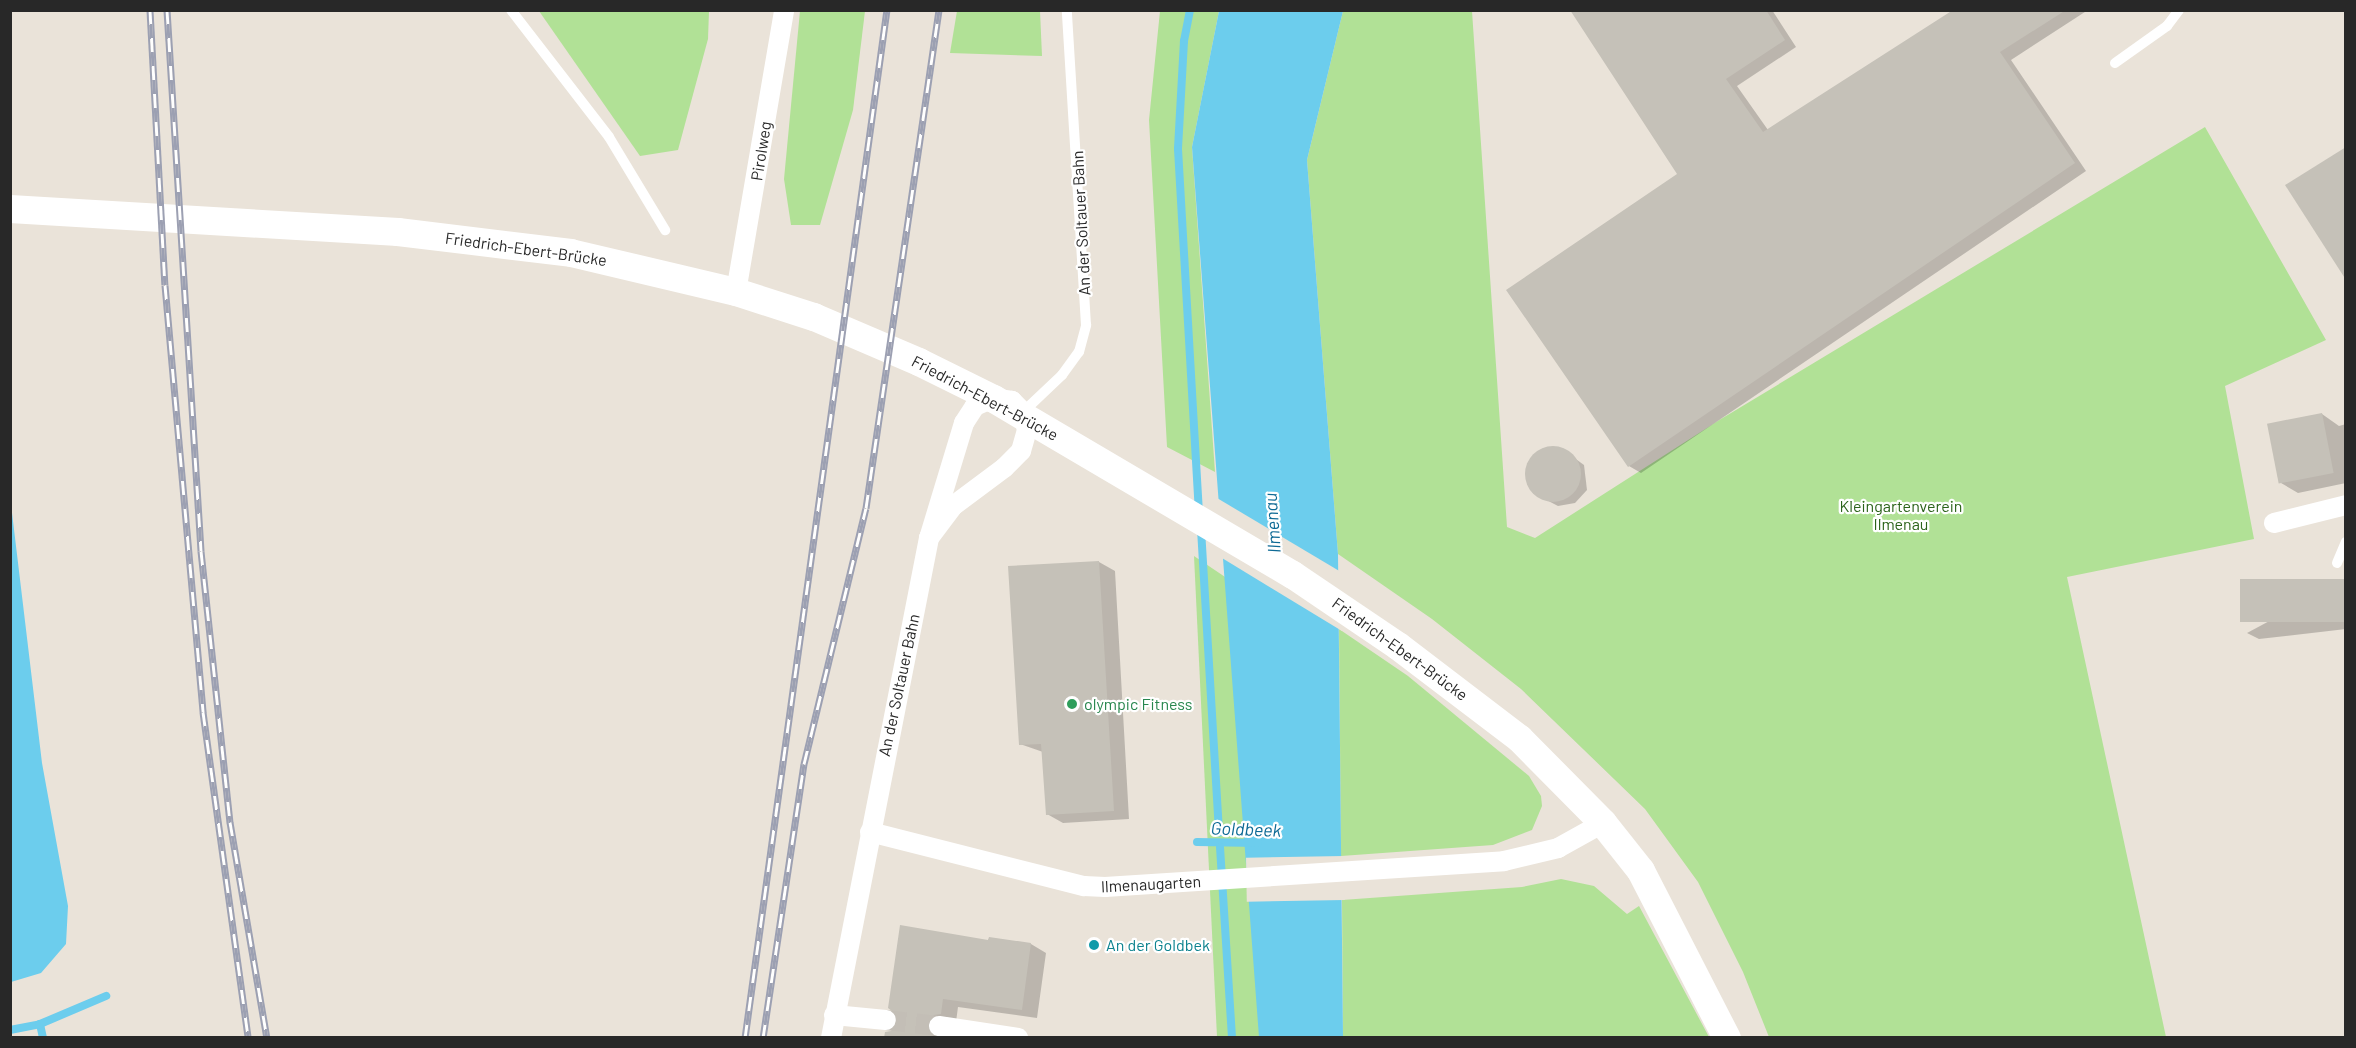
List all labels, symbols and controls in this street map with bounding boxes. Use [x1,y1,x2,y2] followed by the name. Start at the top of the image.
[747,120,775,182] street label: Pirolweg
[1068,150,1094,296] street label: An der Soltauer Bahn
[444,228,608,270] street label: Friedrich-Ebert-Brücke
[909,351,1061,445] street label: Friedrich-Ebert-Brücke
[1259,492,1285,554] water label: Ilmenau
[1840,496,1962,534] park label: Kleingartenverein Ilmenau
[1328,593,1472,705] street label: Friedrich-Ebert-Brücke
[875,612,923,758] street label: An der Soltauer Bahn
[1084,694,1192,714] place label: olympic Fitness
[1065,697,1079,711] marker: olympic Fitness
[1210,817,1282,841] water label: Goldbeek
[1100,872,1202,896] street label: Ilmenaugarten
[1106,935,1210,955] place label: An der Goldbek
[1087,938,1101,952] marker: An der Goldbek

